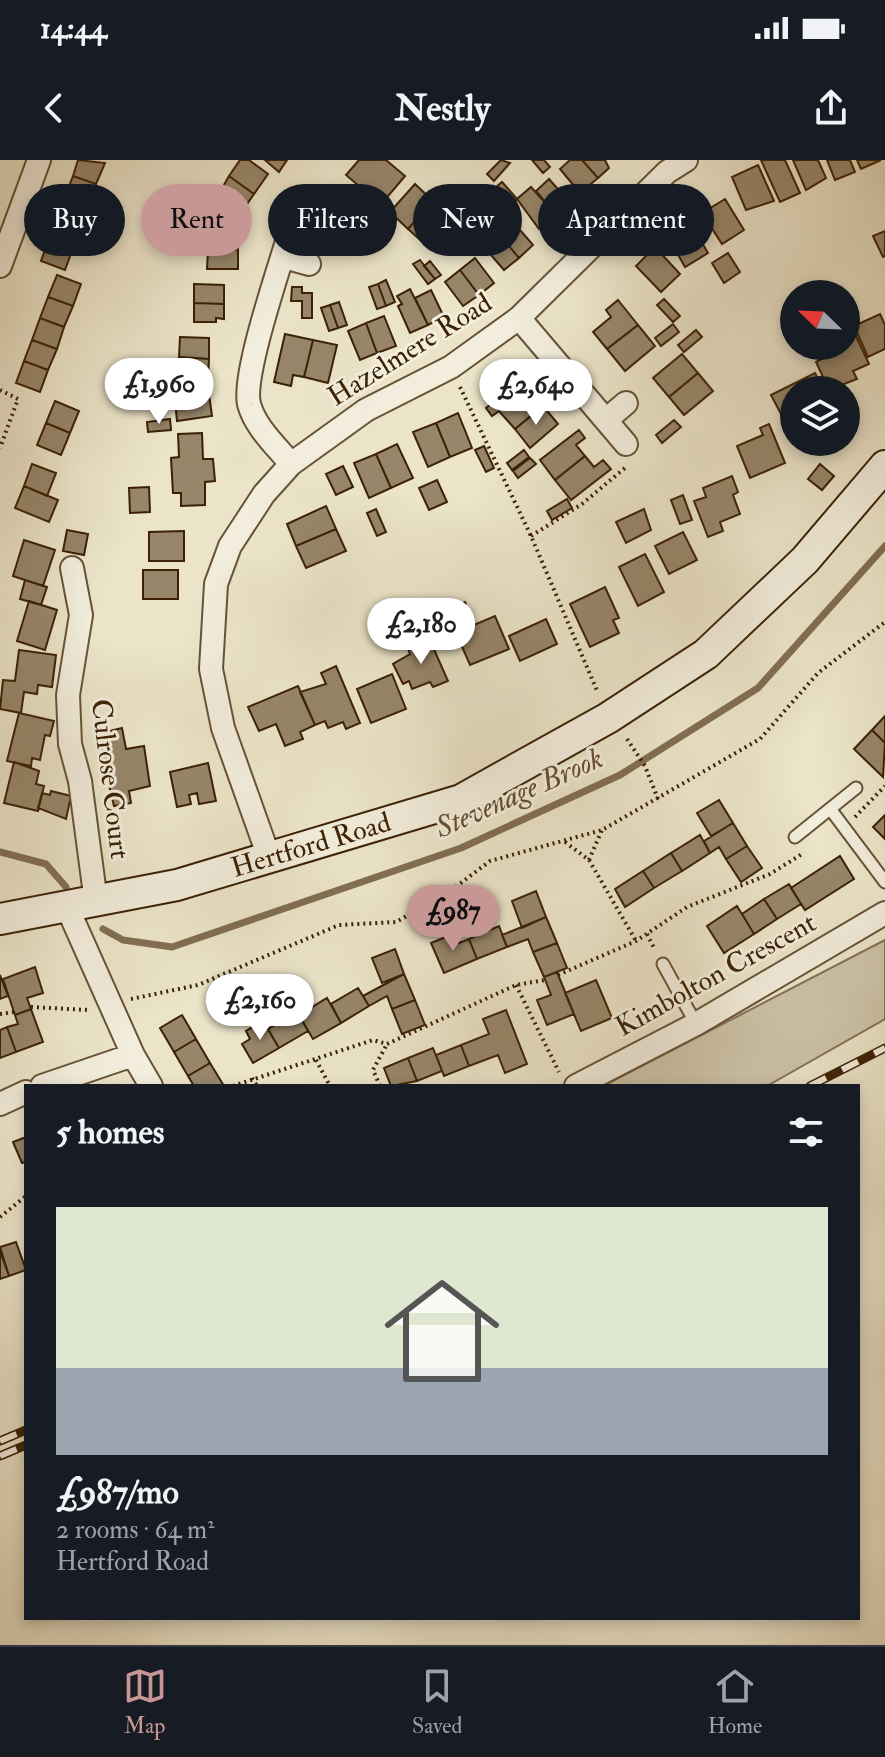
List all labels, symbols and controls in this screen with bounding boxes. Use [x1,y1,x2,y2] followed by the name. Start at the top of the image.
[40,10,107,47] text: 14:44
[32,86,76,130] icon: back
[395,86,490,131] text: Nestly
[809,86,853,130] icon: share
[24,184,125,256] chip: Buy
[141,184,252,256] chip: Rent
[268,184,397,256] chip: Filters
[413,184,522,256] chip: New
[538,184,714,256] chip: Apartment
[780,280,860,360] north arrow
[780,280,860,456] map controls
[322,286,499,414] street label: Hazelmere Road
[94,358,224,426] pin: £1,960
[471,359,601,427] pin: £2,640
[123,368,195,400] text: £1,960
[497,369,575,401] text: £2,640
[780,376,860,456] button: layers
[356,598,486,666] pin: £2,180
[385,608,457,640] text: £2,180
[83,697,137,861] street label: Culrose Court
[428,740,609,847] water label: Stevenage Brook
[227,804,395,885] street label: Hertford Road
[406,885,500,953] pin: £987
[426,895,480,927] text: £987
[610,905,822,1045] street label: Kimbolton Crescent
[195,974,325,1042] pin: £2,160
[224,984,296,1016] text: £2,160
[784,1110,828,1154] icon: filters
[56,1111,164,1154] text: 5 homes
[370,1259,514,1403] icon: home
[56,1471,179,1514] text: £987/mo
[56,1514,215,1546] text: 2 rooms · 64 m²
[56,1546,209,1578] text: Hertford Road
[123,1664,167,1740] tab: Map
[412,1664,462,1740] tab: Saved
[708,1664,762,1740] tab: Home

